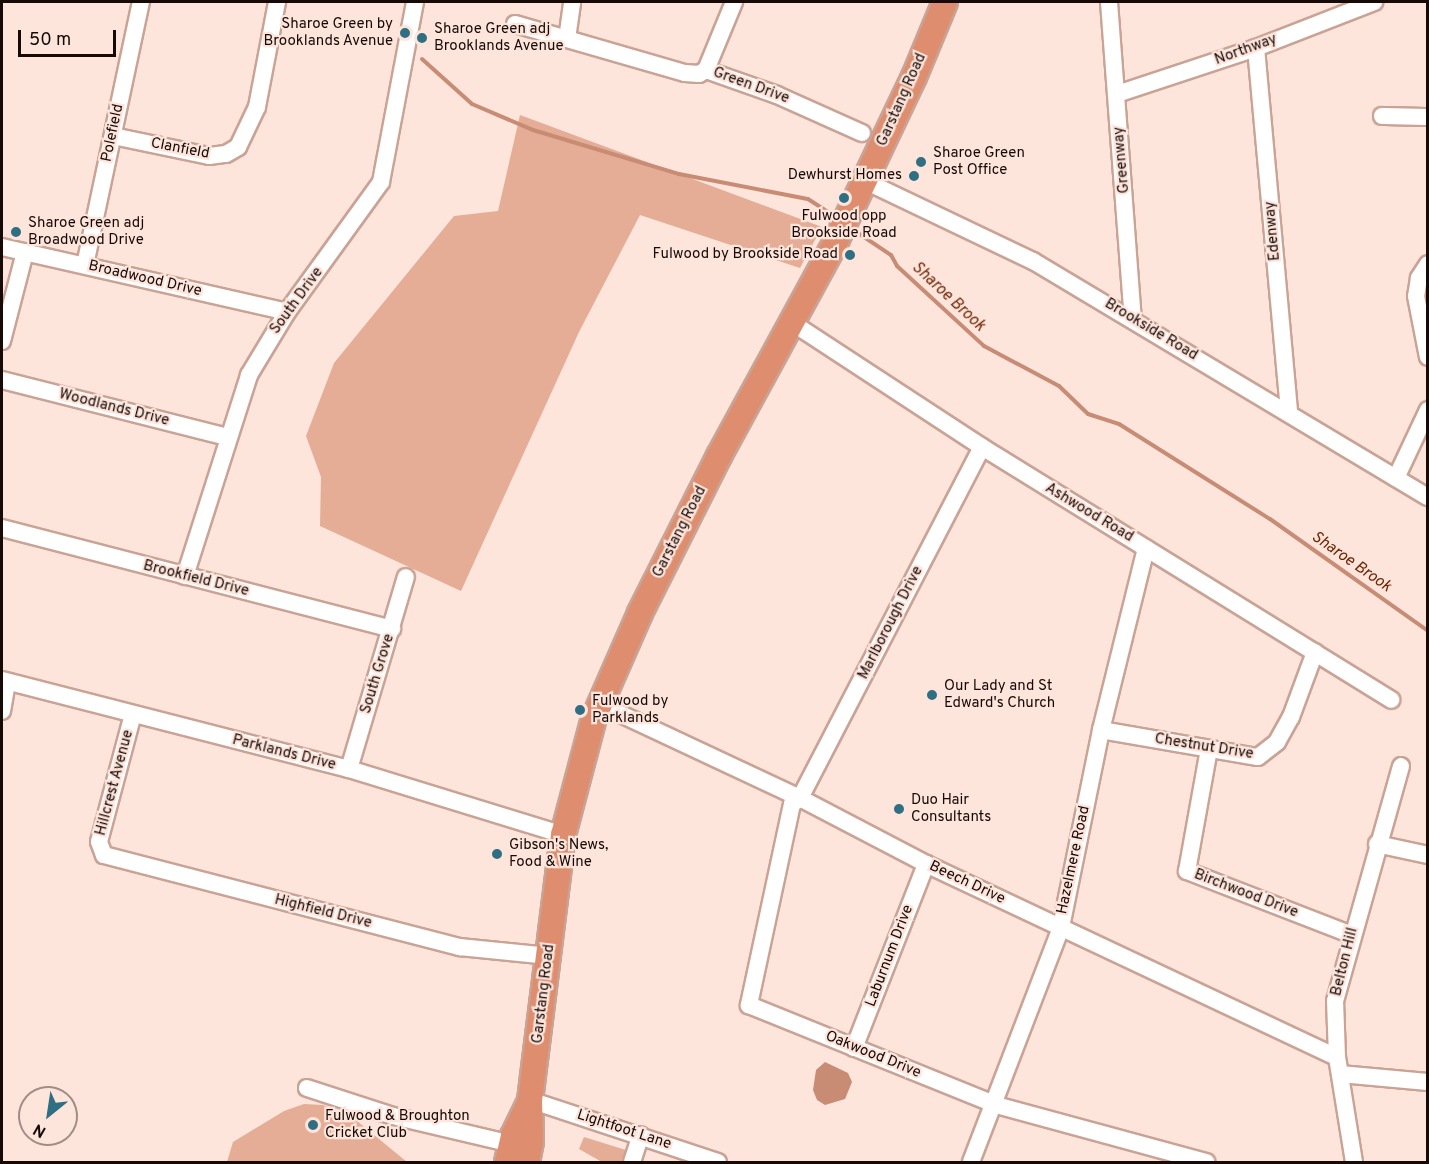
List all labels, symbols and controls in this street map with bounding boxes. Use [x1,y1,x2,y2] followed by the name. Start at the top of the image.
[263,15,393,50] place label: Sharoe Green by Brooklands Avenue
[21,18,118,56] scale bar
[434,20,564,55] place label: Sharoe Green adj Brooklands Avenue
[398,26,412,40] marker: Sharoe Green by Brooklands Avenue
[29,29,71,52] text: 50 m
[1212,30,1280,70] street label: Northway
[415,31,429,45] marker: Sharoe Green adj Brooklands Avenue
[873,51,931,149] street label: Garstang Road
[710,64,792,108] street label: Green Drive
[98,102,128,164] street label: Polefield
[1110,126,1134,194] street label: Greenway
[149,134,211,164] street label: Clanfield
[933,144,1025,179] place label: Sharoe Green Post Office
[914,155,928,169] marker: Sharoe Green Post Office
[788,167,902,185] place label: Dewhurst Homes
[907,169,921,183] marker: Dewhurst Homes
[837,191,851,205] marker: Fulwood opp Brookside Road
[1261,200,1285,262] street label: Edenway
[791,207,897,242] place label: Fulwood opp Brookside Road
[28,214,144,249] place label: Sharoe Green adj Broadwood Drive
[9,225,23,239] marker: Sharoe Green adj Broadwood Drive
[653,246,838,264] place label: Fulwood by Brookside Road
[843,248,857,262] marker: Fulwood by Brookside Road
[87,257,203,301] street label: Broadwood Drive
[907,258,989,336] water label: Sharoe Brook
[267,264,327,338] street label: South Drive
[1101,295,1201,365] street label: Brookside Road
[57,386,171,430] street label: Woodlands Drive
[1042,480,1136,546] street label: Ashwood Road
[649,483,711,581] street label: Garstang Road
[1307,527,1395,597] water label: Sharoe Brook
[141,557,251,601] street label: Brookfield Drive
[855,563,927,683] street label: Marlborough Drive
[357,632,399,716] street label: South Grove
[944,677,1055,712] place label: Our Lady and St Edward's Church
[925,688,939,702] marker: Our Lady and St Edward's Church
[592,692,668,727] place label: Fulwood by Parklands
[573,703,587,717] marker: Fulwood by Parklands
[92,728,138,838] street label: Hillcrest Avenue
[1153,730,1255,764] street label: Chestnut Drive
[230,731,338,775] street label: Parklands Drive
[911,791,991,826] place label: Duo Hair Consultants
[892,802,906,816] marker: Duo Hair Consultants
[1054,804,1094,916] street label: Hazelmere Road
[509,836,608,871] place label: Gibson's News, Food & Wine
[490,847,504,861] marker: Gibson's News, Food & Wine
[926,858,1008,908] street label: Beech Drive
[1191,866,1301,922] street label: Birchwood Drive
[273,891,373,933] street label: Highfield Drive
[862,902,918,1010] street label: Laburnum Drive
[1328,926,1362,998] street label: Belton Hill
[529,943,559,1045] street label: Garstang Road
[823,1028,923,1082] street label: Oakwood Drive
[18,1086,78,1146] north arrow
[574,1106,674,1154] street label: Lightfoot Lane
[325,1107,470,1142] place label: Fulwood & Broughton Cricket Club
[30,1118,50,1141] text: N
[306,1118,320,1132] marker: Fulwood & Broughton Cricket Club

